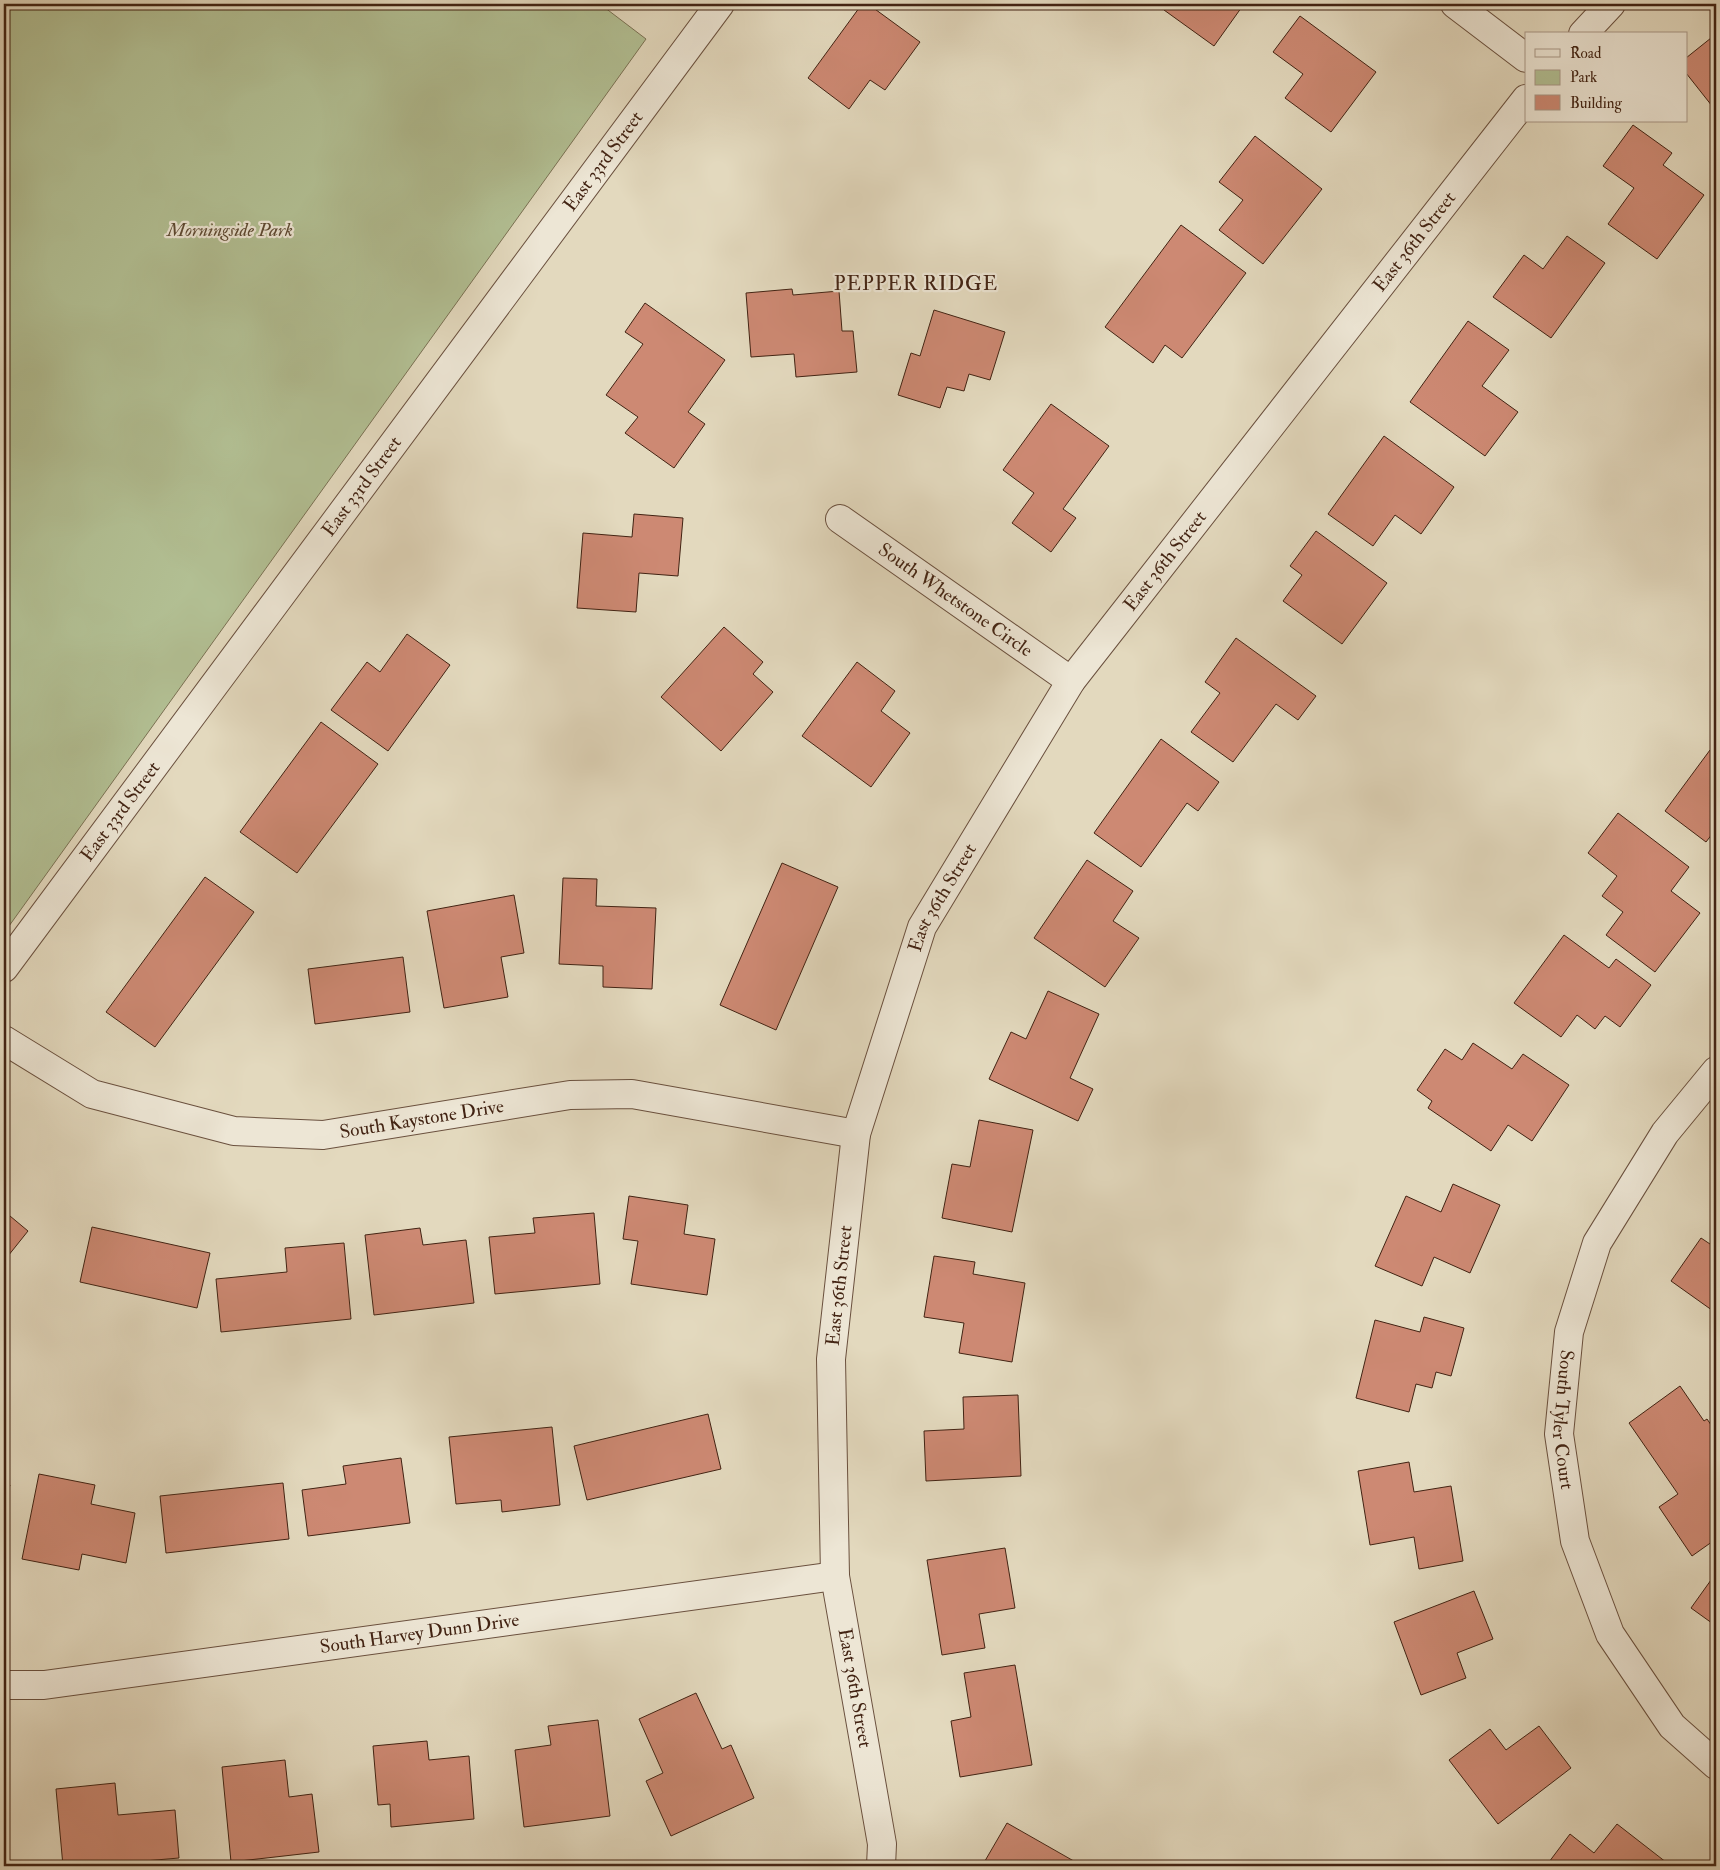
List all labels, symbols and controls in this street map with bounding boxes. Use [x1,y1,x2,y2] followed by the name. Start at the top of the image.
[1525,32,1688,122] legend
[1570,44,1602,63] text: Road
[1570,68,1597,87] text: Park
[1570,94,1622,113] text: Building
[558,106,648,216] street label: East 33rd Street
[1368,187,1461,297] street label: East 36th Street
[166,218,293,242] park label: Morningside Park
[834,271,998,296] district label: PEPPER RIDGE
[317,431,407,541] street label: East 33rd Street
[1118,506,1212,616] street label: East 36th Street
[874,538,1037,662] street label: South Whetstone Circle
[75,757,165,866] street label: East 33rd Street
[903,839,982,955] street label: East 36th Street
[338,1094,506,1144] street label: South Kaystone Drive
[821,1224,858,1347] street label: East 36th Street
[1547,1349,1579,1491] street label: South Tyler Court
[318,1608,521,1659] street label: South Harvey Dunn Drive
[833,1626,877,1750] street label: East 36th Street

